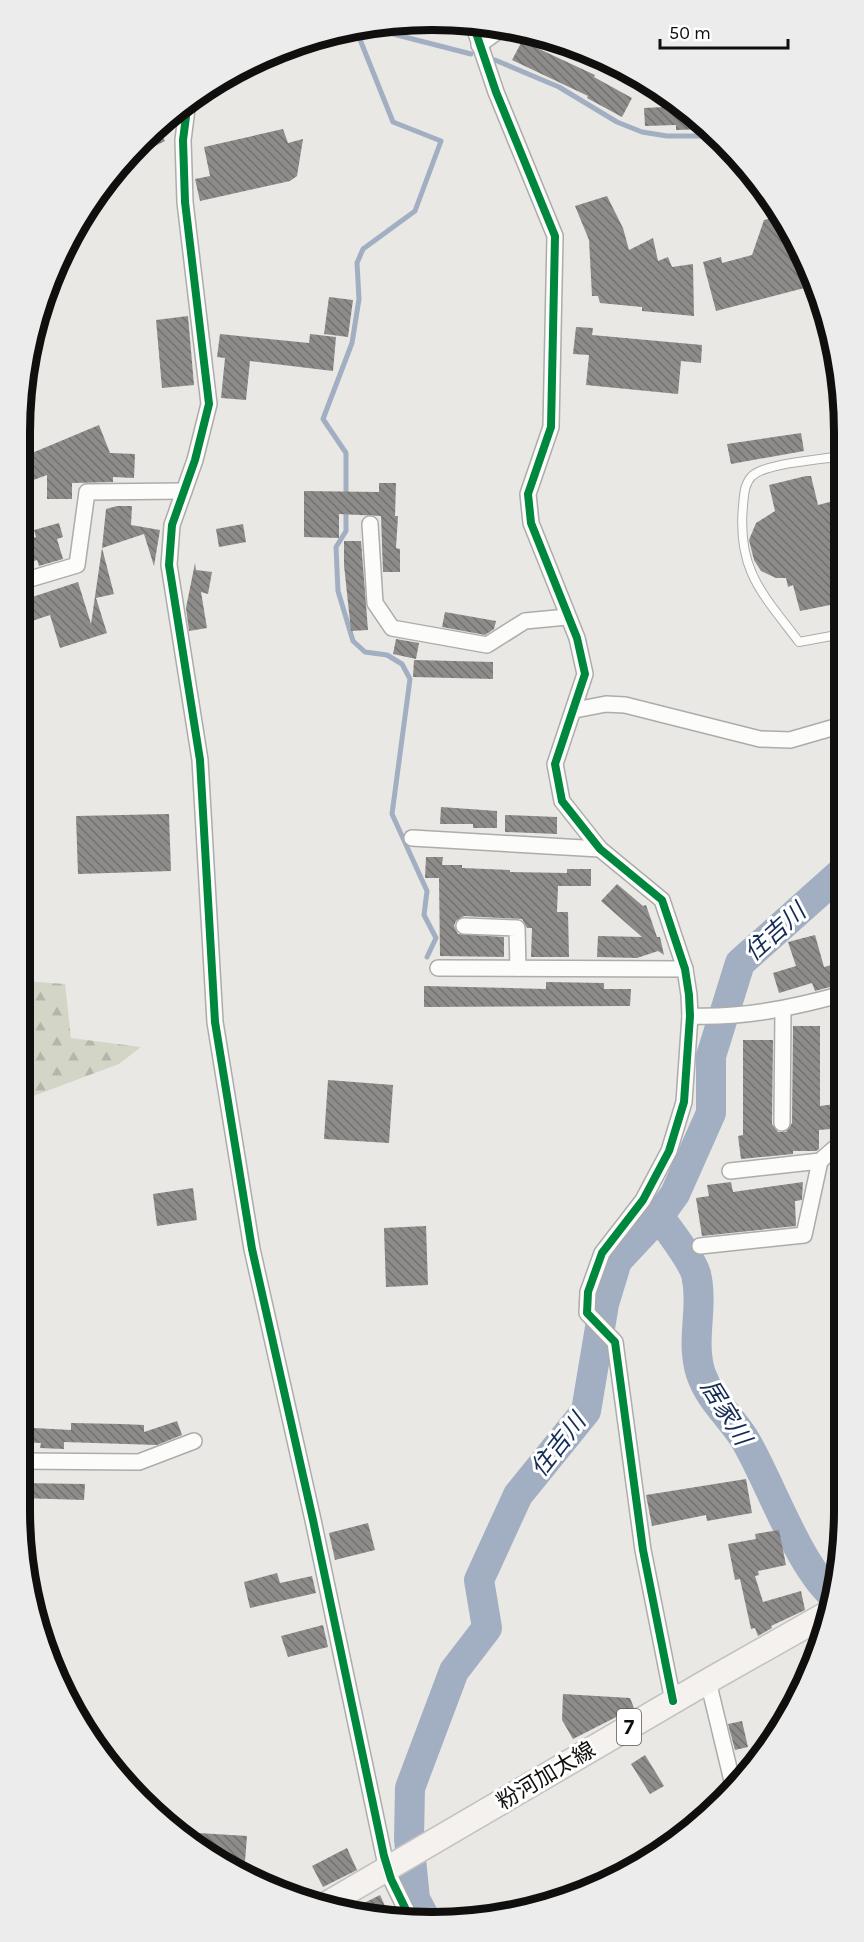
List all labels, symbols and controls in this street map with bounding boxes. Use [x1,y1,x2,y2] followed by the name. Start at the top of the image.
[660,12,788,50] scale bar
[669,22,711,44] text: 50 m
[739,895,813,966] water label: 住吉川
[695,1374,759,1452] water label: 居家川
[525,1406,593,1482] water label: 住吉川
[617,1709,641,1745] road number: 7
[492,1737,600,1815] street label: 粉河加太線

